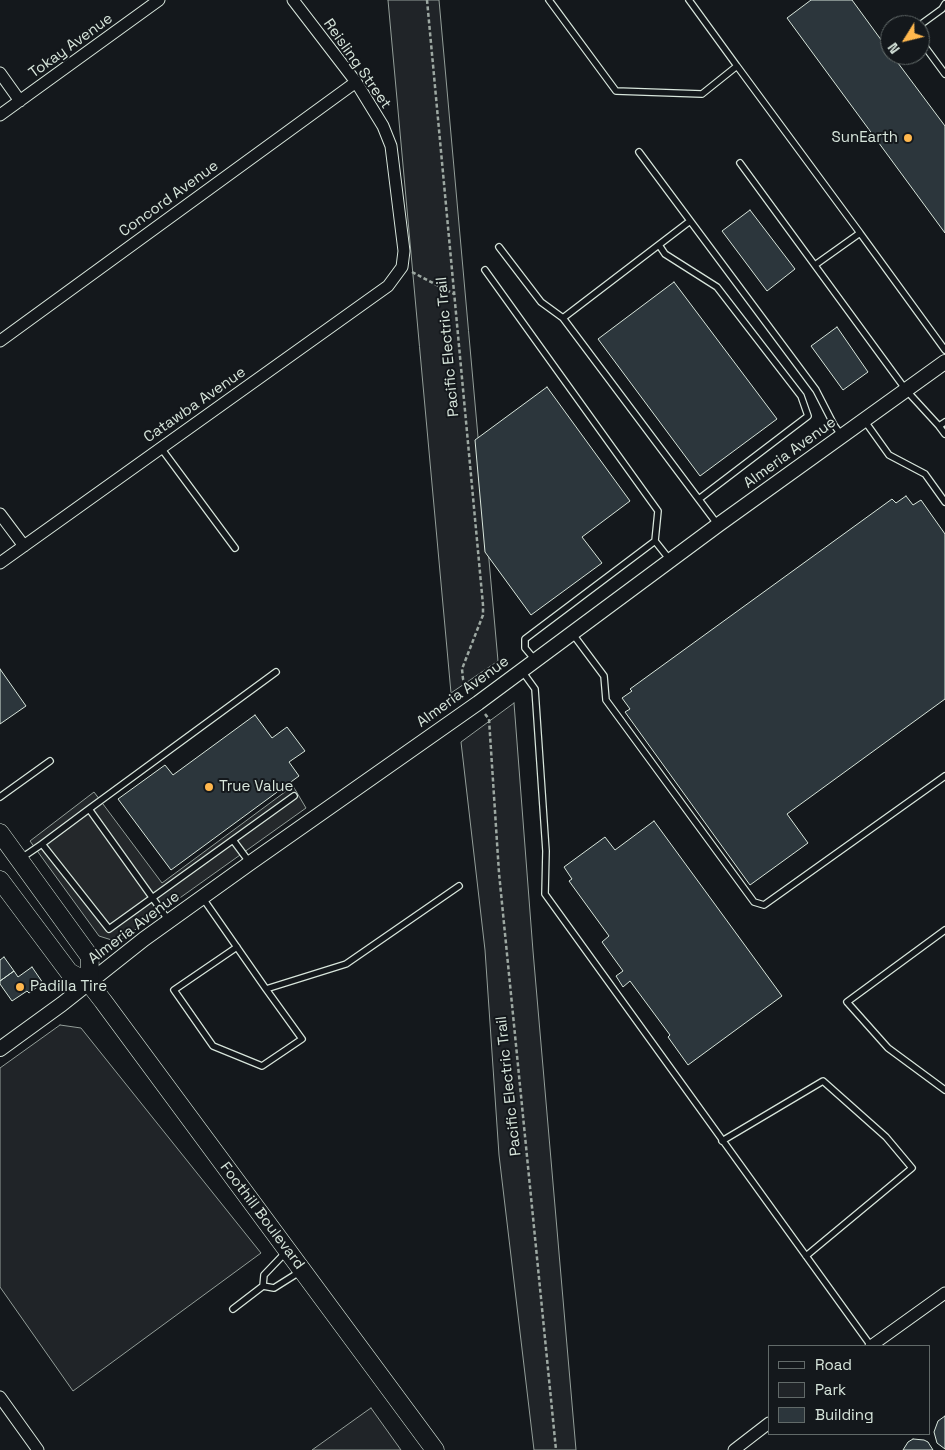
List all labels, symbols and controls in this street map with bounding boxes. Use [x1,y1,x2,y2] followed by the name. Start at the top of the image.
[26,10,116,82] street label: Tokay Avenue
[880,15,930,65] north arrow
[319,16,395,112] street label: Reisling Street
[884,39,904,57] text: N
[832,129,898,147] place label: SunEarth
[902,132,914,144] marker: SunEarth
[116,157,222,241] street label: Concord Avenue
[433,276,463,418] street label: Pacific Electric Trail
[141,363,249,447] street label: Catawba Avenue
[740,413,840,493] street label: Almeria Avenue
[413,652,513,732] street label: Almeria Avenue
[219,778,293,796] place label: True Value
[203,781,215,793] marker: True Value
[85,888,183,968] street label: Almeria Avenue
[30,978,107,996] place label: Padilla Tire
[14,981,26,993] marker: Padilla Tire
[493,1015,525,1157] street label: Pacific Electric Trail
[216,1159,308,1273] street label: Foothill Boulevard
[768,1345,930,1435] legend
[815,1355,852,1374] text: Road
[815,1380,846,1399] text: Park
[815,1405,874,1424] text: Building

